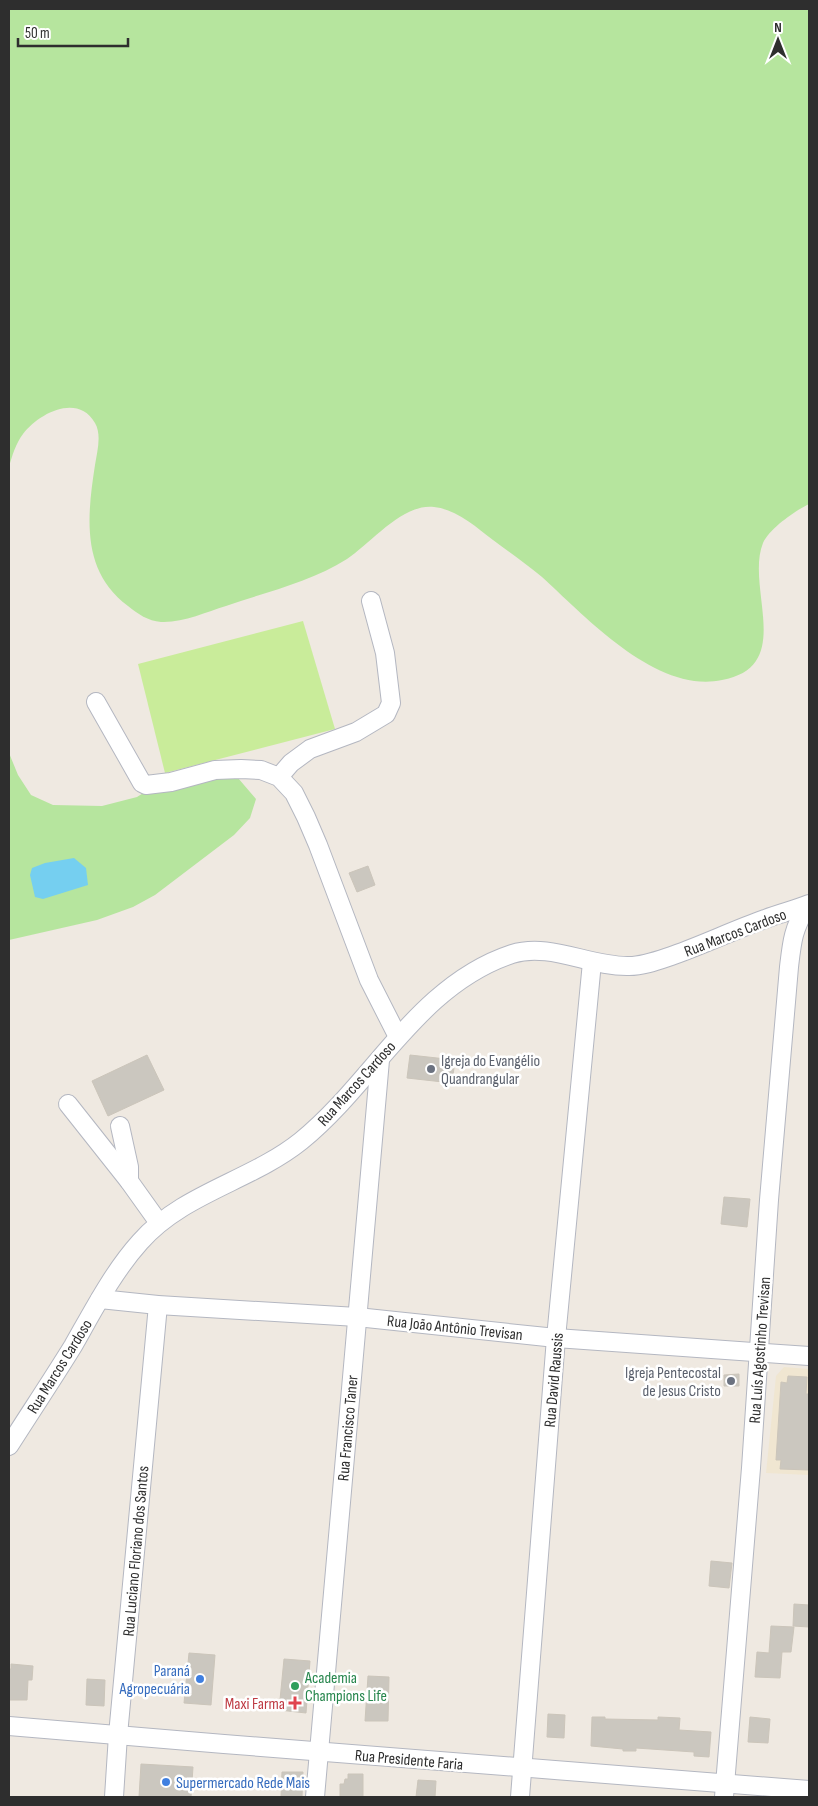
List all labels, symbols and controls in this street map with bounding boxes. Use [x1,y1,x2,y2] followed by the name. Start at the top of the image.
[18,15,128,47] scale bar
[753,15,803,65] north arrow
[774,19,782,36] text: N
[25,24,50,43] text: 50 m
[682,905,789,962] street label: Rua Marcos Cardoso
[314,1038,400,1130] street label: Rua Marcos Cardoso
[441,1052,540,1089] place label: Igreja do Evangélio Quandrangular
[425,1063,437,1075] marker: Igreja do Evangélio Quandrangular
[746,1276,775,1424] street label: Rua Luís Agostinho Trevisan
[386,1312,524,1345] street label: Rua João Antônio Trevisan
[24,1316,97,1418] street label: Rua Marcos Cardoso
[541,1332,568,1428] street label: Rua David Raussis
[625,1364,721,1401] place label: Igreja Pentecostal de Jesus Cristo
[334,1374,363,1482] street label: Rua Francisco Taner
[725,1375,737,1387] marker: Igreja Pentecostal de Jesus Cristo
[120,1465,153,1637] street label: Rua Luciano Floriano dos Santos
[119,1662,190,1699] place label: Paraná Agropecuária
[304,1669,387,1706] place label: Academia Champions Life
[194,1673,206,1685] marker: Paraná Agropecuária
[289,1680,301,1692] marker: Academia Champions Life
[225,1695,285,1714] place label: Maxi Farma
[289,1697,301,1709] marker: Maxi Farma
[354,1746,464,1775] street label: Rua Presidente Faria
[176,1774,310,1793] place label: Supermercado Rede Mais
[160,1776,172,1788] marker: Supermercado Rede Mais

